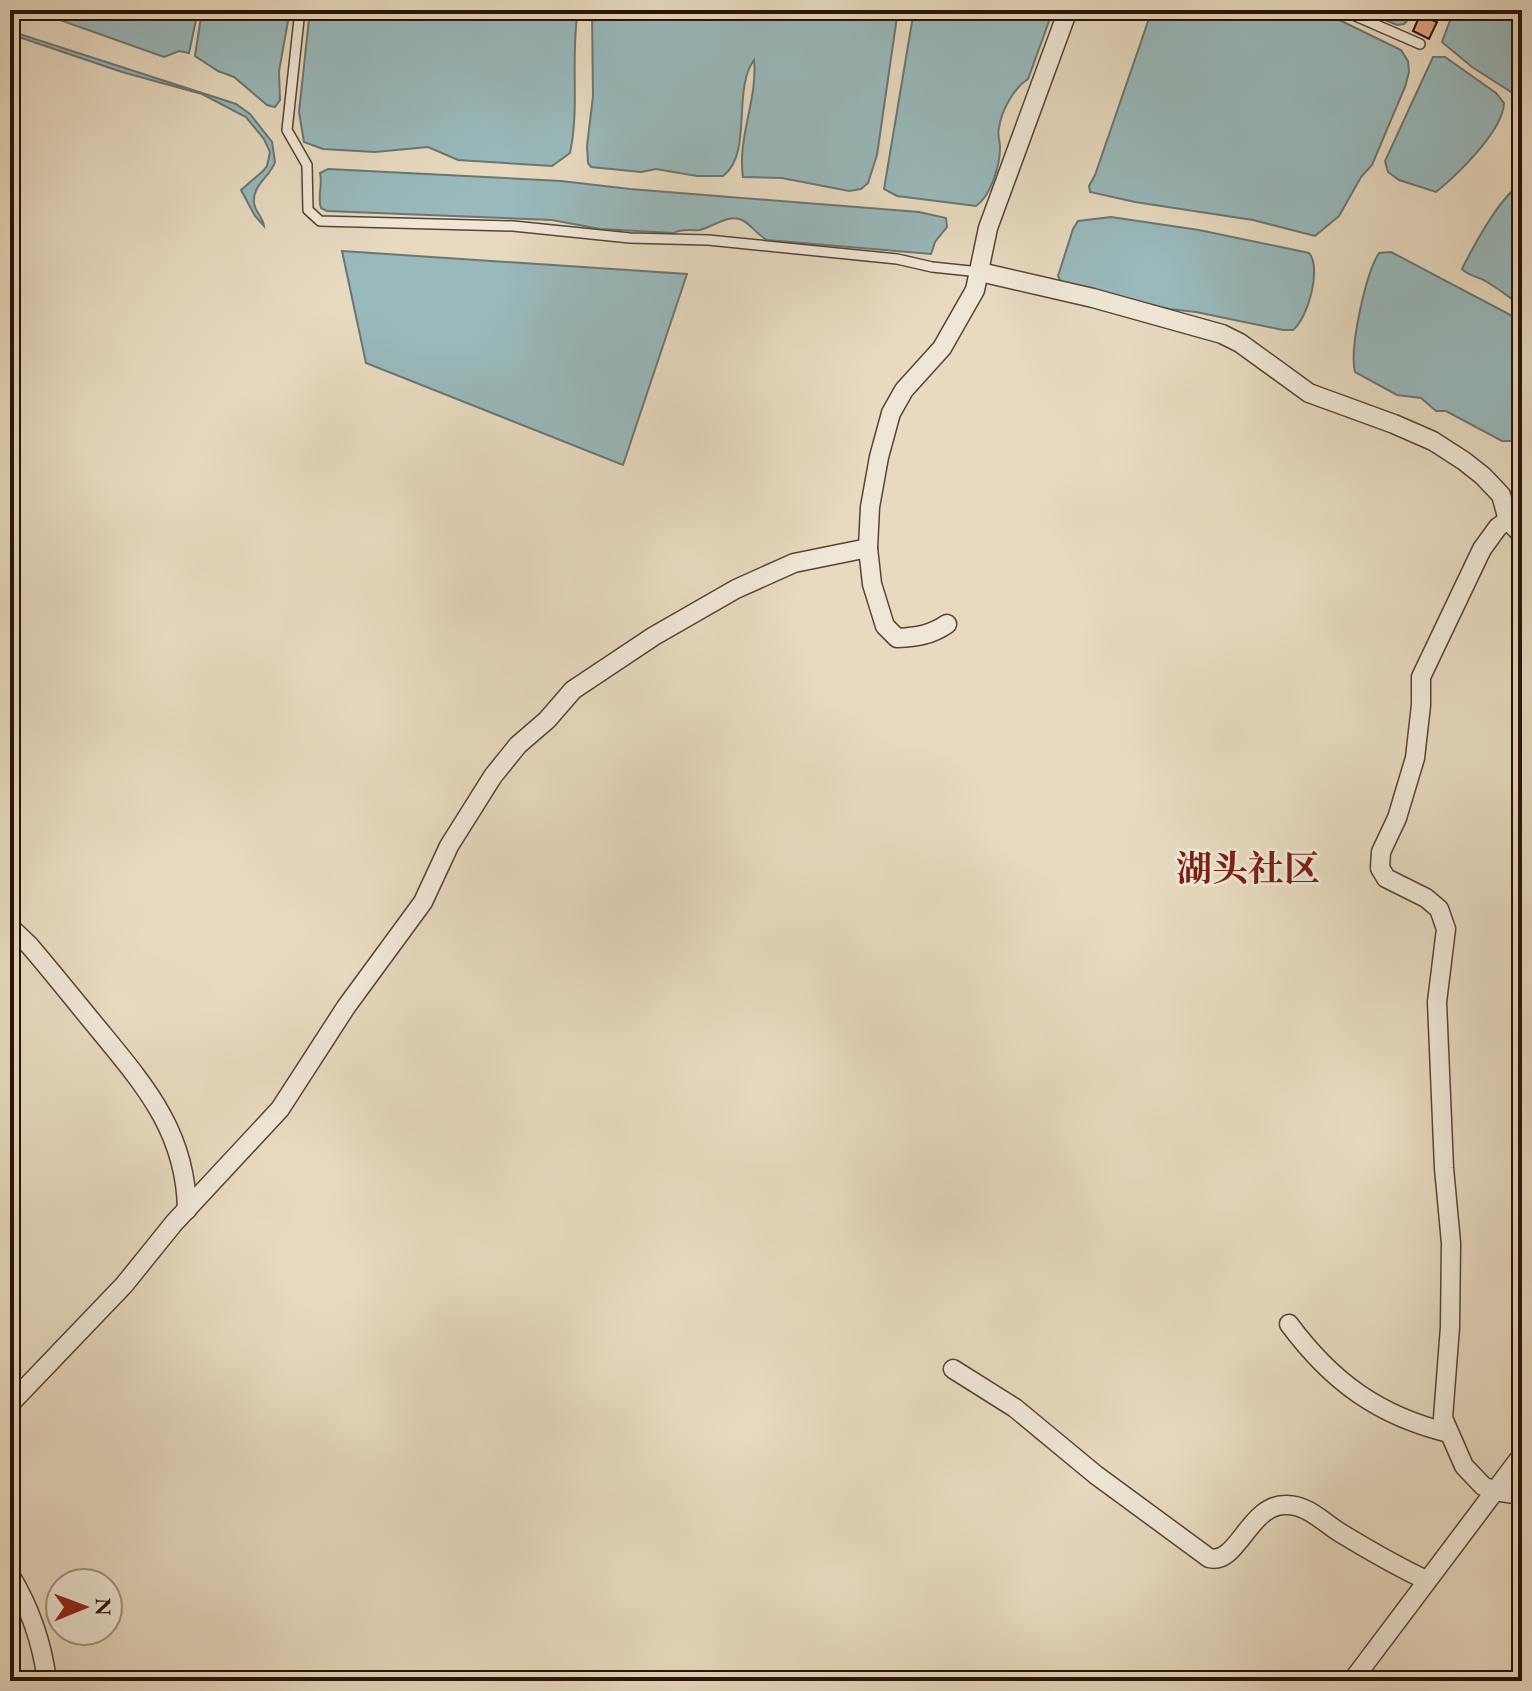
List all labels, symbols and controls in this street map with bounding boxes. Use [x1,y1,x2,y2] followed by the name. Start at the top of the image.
[1176,845,1320,892] district label: 湖头社区
[44,1567,124,1647] north arrow
[89,1598,118,1616] text: N

